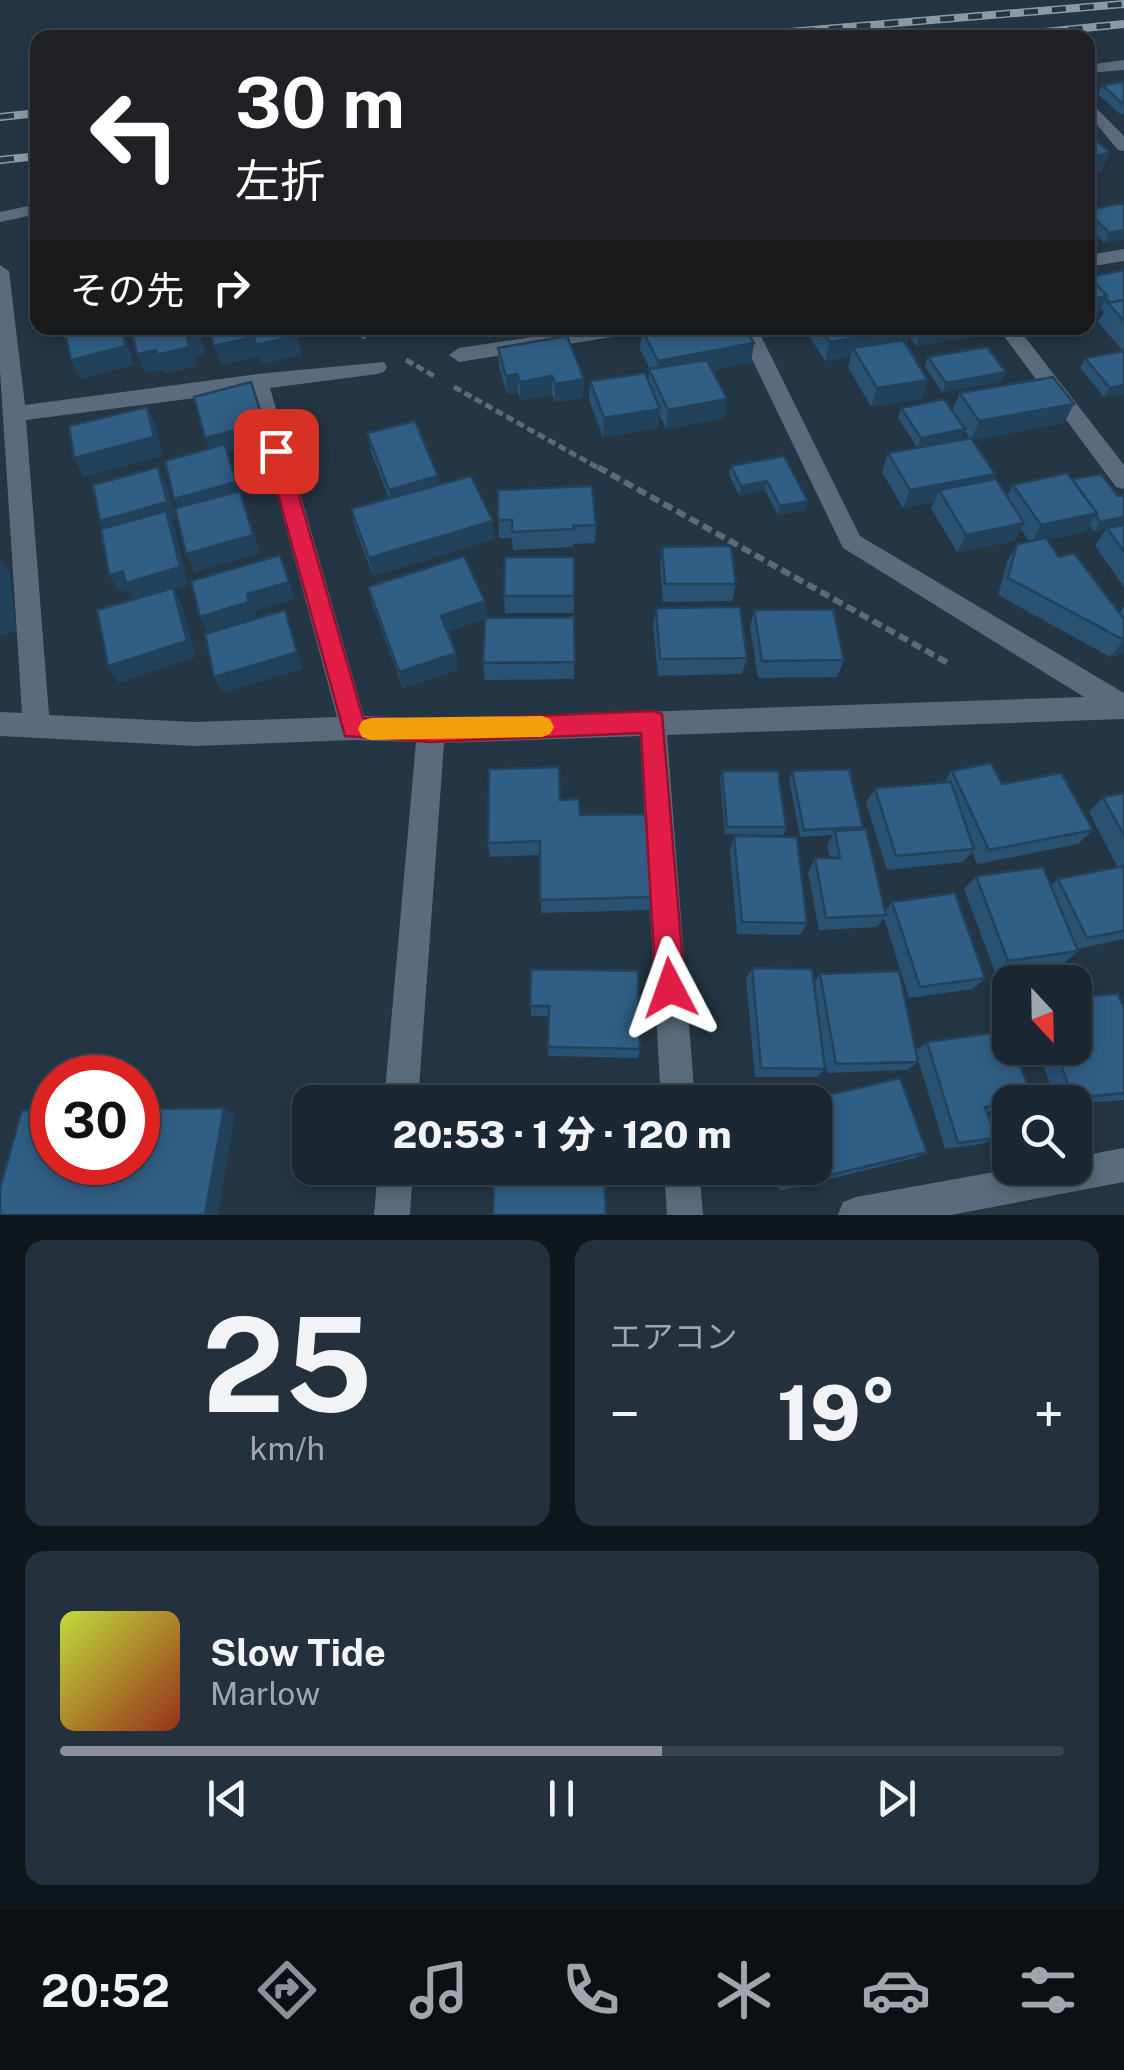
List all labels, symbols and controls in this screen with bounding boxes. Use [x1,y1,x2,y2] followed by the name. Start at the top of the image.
[235,61,405,144] text: 30 m
[70,70,200,200] icon: left
[235,154,325,207] text: 左折
[204,260,259,315] icon: right
[70,268,184,313] text: その先
[234,409,319,494] pin
[249,424,304,479] icon: arrive
[618,936,722,1040] position arrow
[992,965,1092,1065] north arrow
[992,965,1092,1185] map controls
[30,1055,160,1185] speed limit sign: 30
[992,1085,1092,1185] button: search
[393,1112,731,1157] text: 20:53 · 1 分 · 120 m
[202,1289,372,1441] text: 25
[610,1318,738,1355] text: エアコン
[777,1369,896,1457] text: 19°
[610,1382,640,1446] text: −
[1034,1382,1064,1446] text: +
[250,1430,325,1467] text: km/h
[210,1630,386,1675] text: Slow Tide
[210,1675,320,1712] text: Marlow
[200,1771,255,1826] icon: previous
[534,1771,589,1826] icon: pause
[869,1771,924,1826] icon: next
[252,1955,322,2025] icon: directions
[404,1955,474,2025] icon: music
[556,1955,626,2025] icon: phone
[709,1955,779,2025] icon: climate
[861,1955,931,2025] icon: car
[1013,1955,1083,2025] icon: filters
[41,1964,170,2017] text: 20:52

